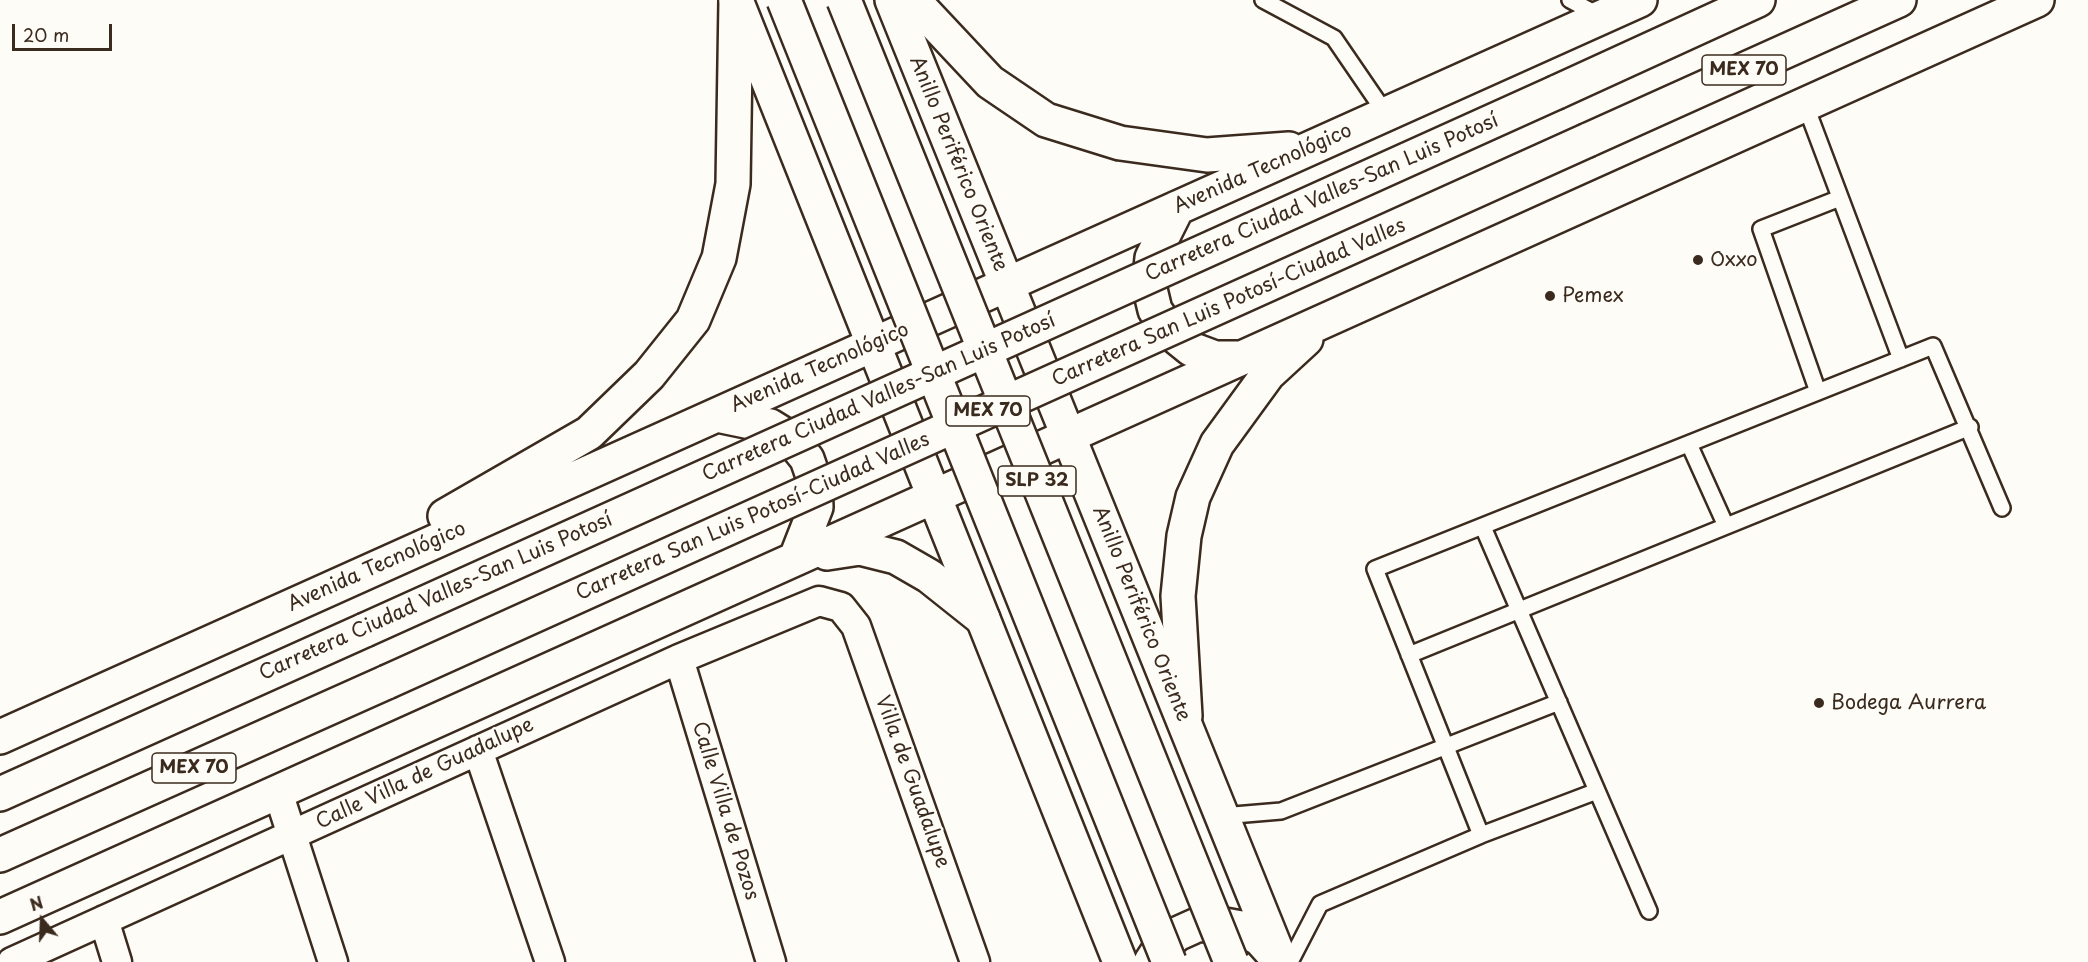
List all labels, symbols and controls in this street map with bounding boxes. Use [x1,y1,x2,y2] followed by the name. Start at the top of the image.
[15,12,116,50] scale bar
[23,21,69,48] text: 20 m
[904,53,1012,275] street label: Anillo Periférico Oriente
[1702,55,1786,85] road number: MEX 70
[1142,109,1502,287] street label: Carretera Ciudad Valles-San Luis Potosí
[1170,119,1356,219] street label: Avenida Tecnológico
[1048,214,1410,392] street label: Carretera San Luis Potosí-Ciudad Valles
[1710,248,1758,272] place label: Oxxo
[1691,253,1705,267] marker: Oxxo
[1562,284,1624,308] place label: Pemex
[1543,289,1557,303] marker: Pemex
[699,309,1059,487] street label: Carretera Ciudad Valles-San Luis Potosí
[727,318,913,418] street label: Avenida Tecnológico
[946,396,1030,426] road number: MEX 70
[572,428,934,606] street label: Carretera San Luis Potosí-Ciudad Valles
[998,466,1076,496] road number: SLP 32
[1087,503,1195,725] street label: Anillo Periférico Oriente
[256,508,616,686] street label: Carretera Ciudad Valles-San Luis Potosí
[284,517,470,617] street label: Avenida Tecnológico
[1831,691,1986,715] place label: Bodega Aurrera
[870,692,954,872] street label: Villa de Guadalupe
[1812,696,1826,710] marker: Bodega Aurrera
[312,713,538,835] street label: Calle Villa de Guadalupe
[686,719,764,903] street label: Calle Villa de Pozos
[152,753,236,783] road number: MEX 70
[12,890,72,950] north arrow
[26,890,46,916] text: N

